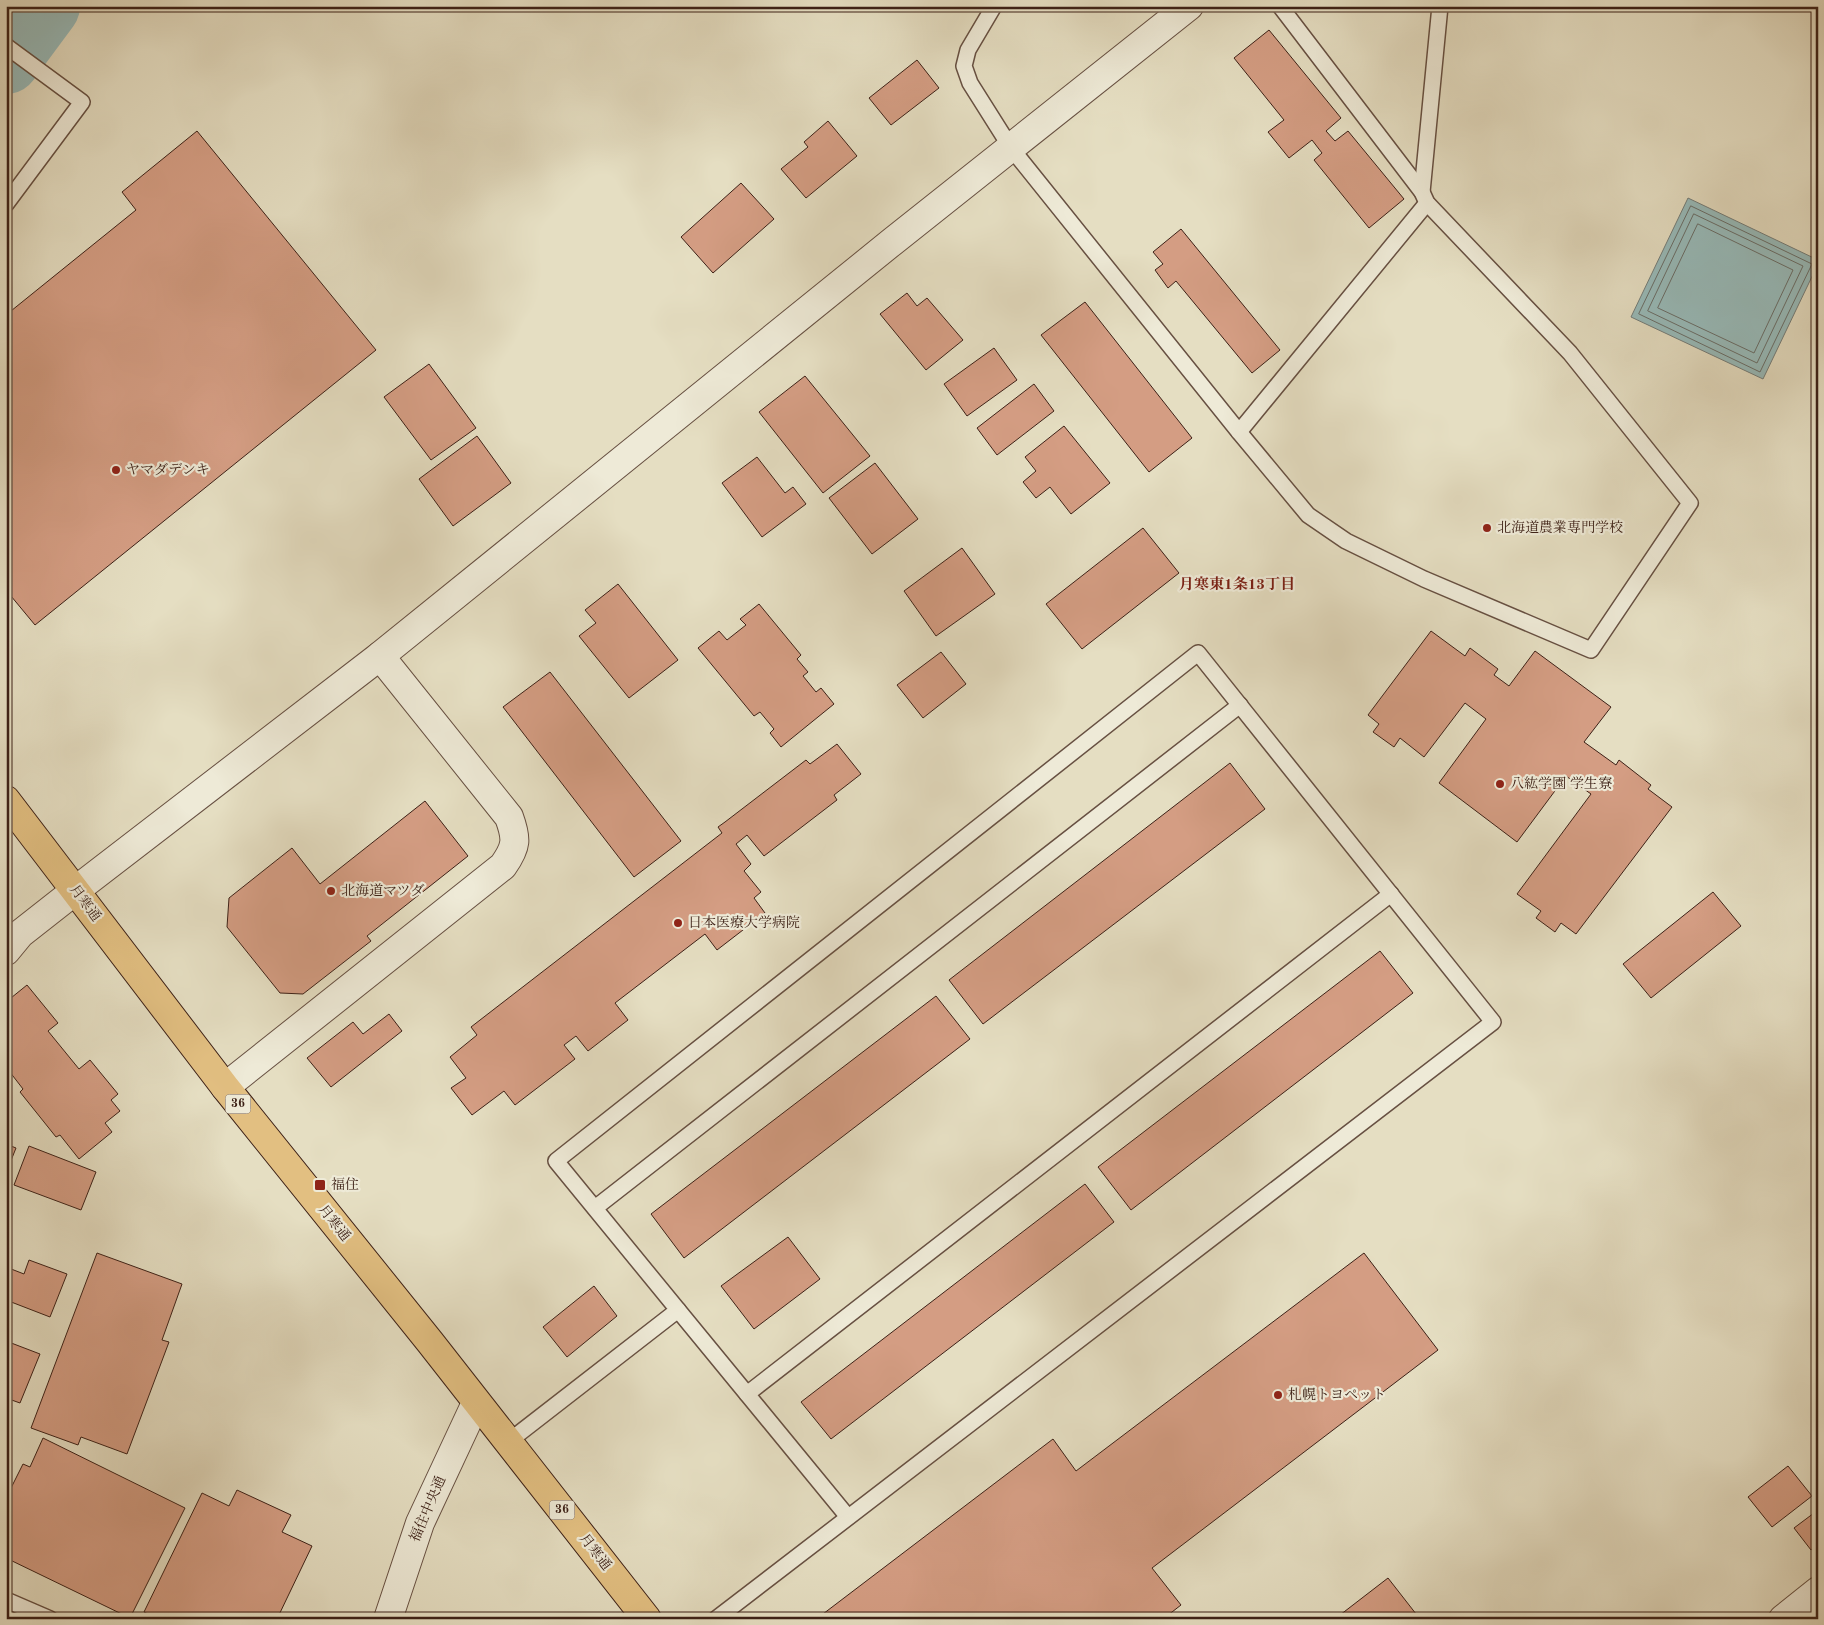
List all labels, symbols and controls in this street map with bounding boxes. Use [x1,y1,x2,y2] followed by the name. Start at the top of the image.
[126,462,210,477] place label: ヤマダデンキ
[110,464,122,476] marker: ヤマダデンキ
[1497,520,1623,535] place label: 北海道農業専門学校
[1481,522,1493,534] marker: 北海道農業専門学校
[1179,576,1295,593] district label: 月寒東1条13丁目
[1510,776,1612,791] place label: 八紘学園 学生寮
[1494,778,1506,790] marker: 八紘学園 学生寮
[67,881,104,924] street label: 月寒通
[341,883,424,898] place label: 北海道マツダ
[325,885,337,897] marker: 北海道マツダ
[688,915,800,930] place label: 日本医療大学病院
[672,917,684,929] marker: 日本医療大学病院
[226,1094,250,1114] road number: 36
[331,1177,359,1192] place label: 福住
[313,1178,327,1192] marker: 福住
[315,1202,353,1244] street label: 月寒通
[1288,1387,1386,1402] place label: 札幌トヨペット
[1272,1389,1284,1401] marker: 札幌トヨペット
[407,1474,448,1544] street label: 福住中央通
[550,1500,574,1520] road number: 36
[577,1531,614,1573] street label: 月寒通

